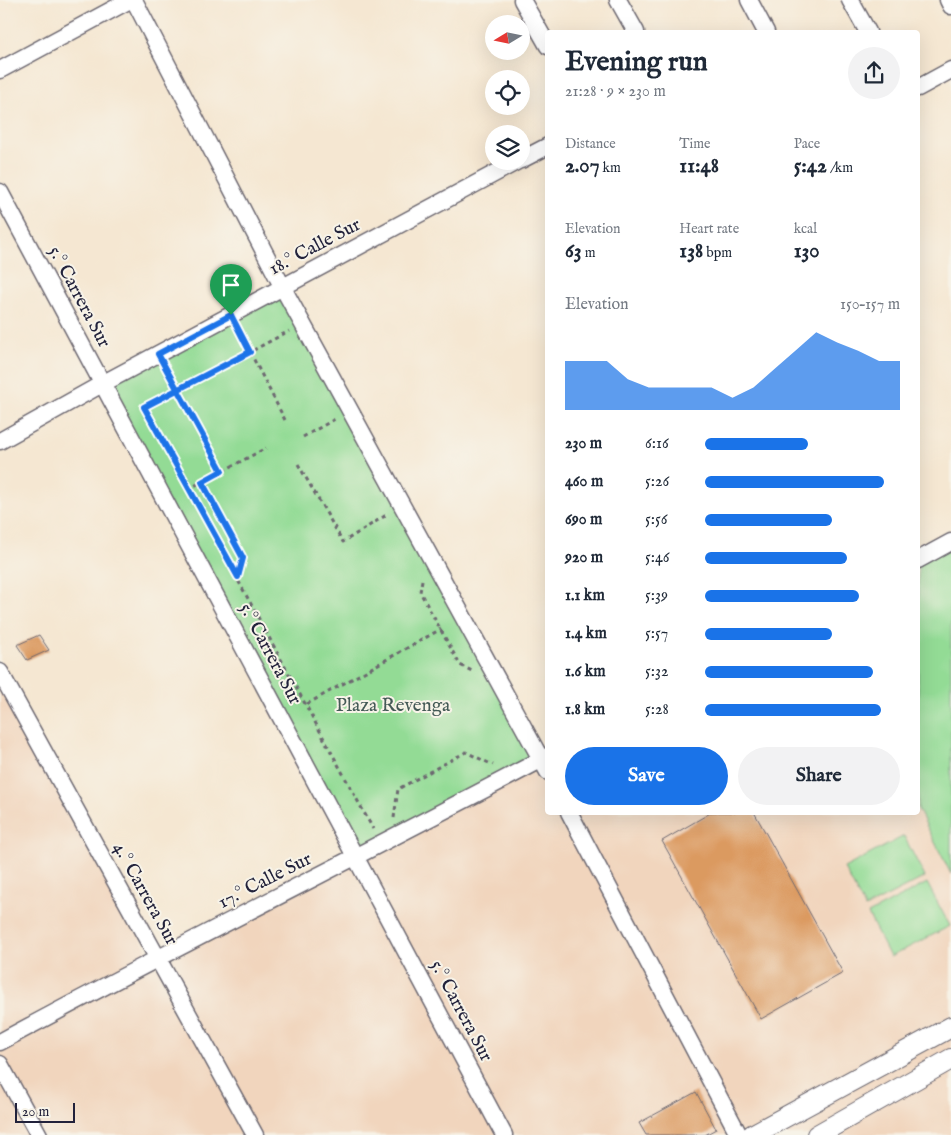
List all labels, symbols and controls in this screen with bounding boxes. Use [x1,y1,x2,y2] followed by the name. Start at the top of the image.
[485,15,530,60] north arrow
[485,15,530,170] map controls
[565,45,708,80] text: Evening run
[848,47,900,99] button: share
[485,70,530,115] button: locate
[565,82,666,102] text: 21:28 · 9 × 230 m
[485,125,530,170] button: layers
[565,135,616,153] text: Distance
[679,135,710,153] text: Time
[794,135,820,153] text: Pace
[565,153,600,180] text: 2.07
[679,153,719,180] text: 11:48
[794,153,827,180] text: 5:42
[600,159,621,177] text: km
[827,159,853,177] text: /km
[265,213,365,281] street label: 18.° Calle Sur
[565,220,621,238] text: Elevation
[679,220,739,238] text: Heart rate
[794,220,817,238] text: kcal
[565,238,582,265] text: 63
[679,238,703,265] text: 138
[794,238,820,265] text: 130
[42,242,116,352] street label: 5.° Carrera Sur
[582,244,596,262] text: m
[703,244,732,262] text: bpm
[210,264,252,315] pin
[217,271,245,299] icon: arrive
[565,295,628,315] text: Elevation
[840,295,900,315] text: 150–157 m
[565,434,602,454] text: 230 m
[645,434,669,454] text: 6:16
[565,472,603,492] text: 460 m
[645,472,669,492] text: 5:26
[565,510,602,530] text: 690 m
[645,510,668,530] text: 5:56
[565,548,603,568] text: 920 m
[645,548,670,568] text: 5:46
[565,586,605,606] text: 1.1 km
[645,586,668,606] text: 5:39
[233,599,307,709] street label: 5.° Carrera Sur
[565,624,607,644] text: 1.4 km
[645,624,668,644] text: 5:57
[565,662,606,682] text: 1.6 km
[645,662,669,682] text: 5:32
[336,694,451,718] park label: Plaza Revenga
[565,700,605,720] text: 1.8 km
[645,700,669,720] text: 5:28
[565,747,728,805] button: Save
[738,747,900,805] button: Share
[107,838,183,950] street label: 4.° Carrera Sur
[214,847,316,915] street label: 17.° Calle Sur
[424,956,498,1066] street label: 5.° Carrera Sur
[15,1100,75,1123] scale bar
[22,1103,49,1121] text: 20 m

